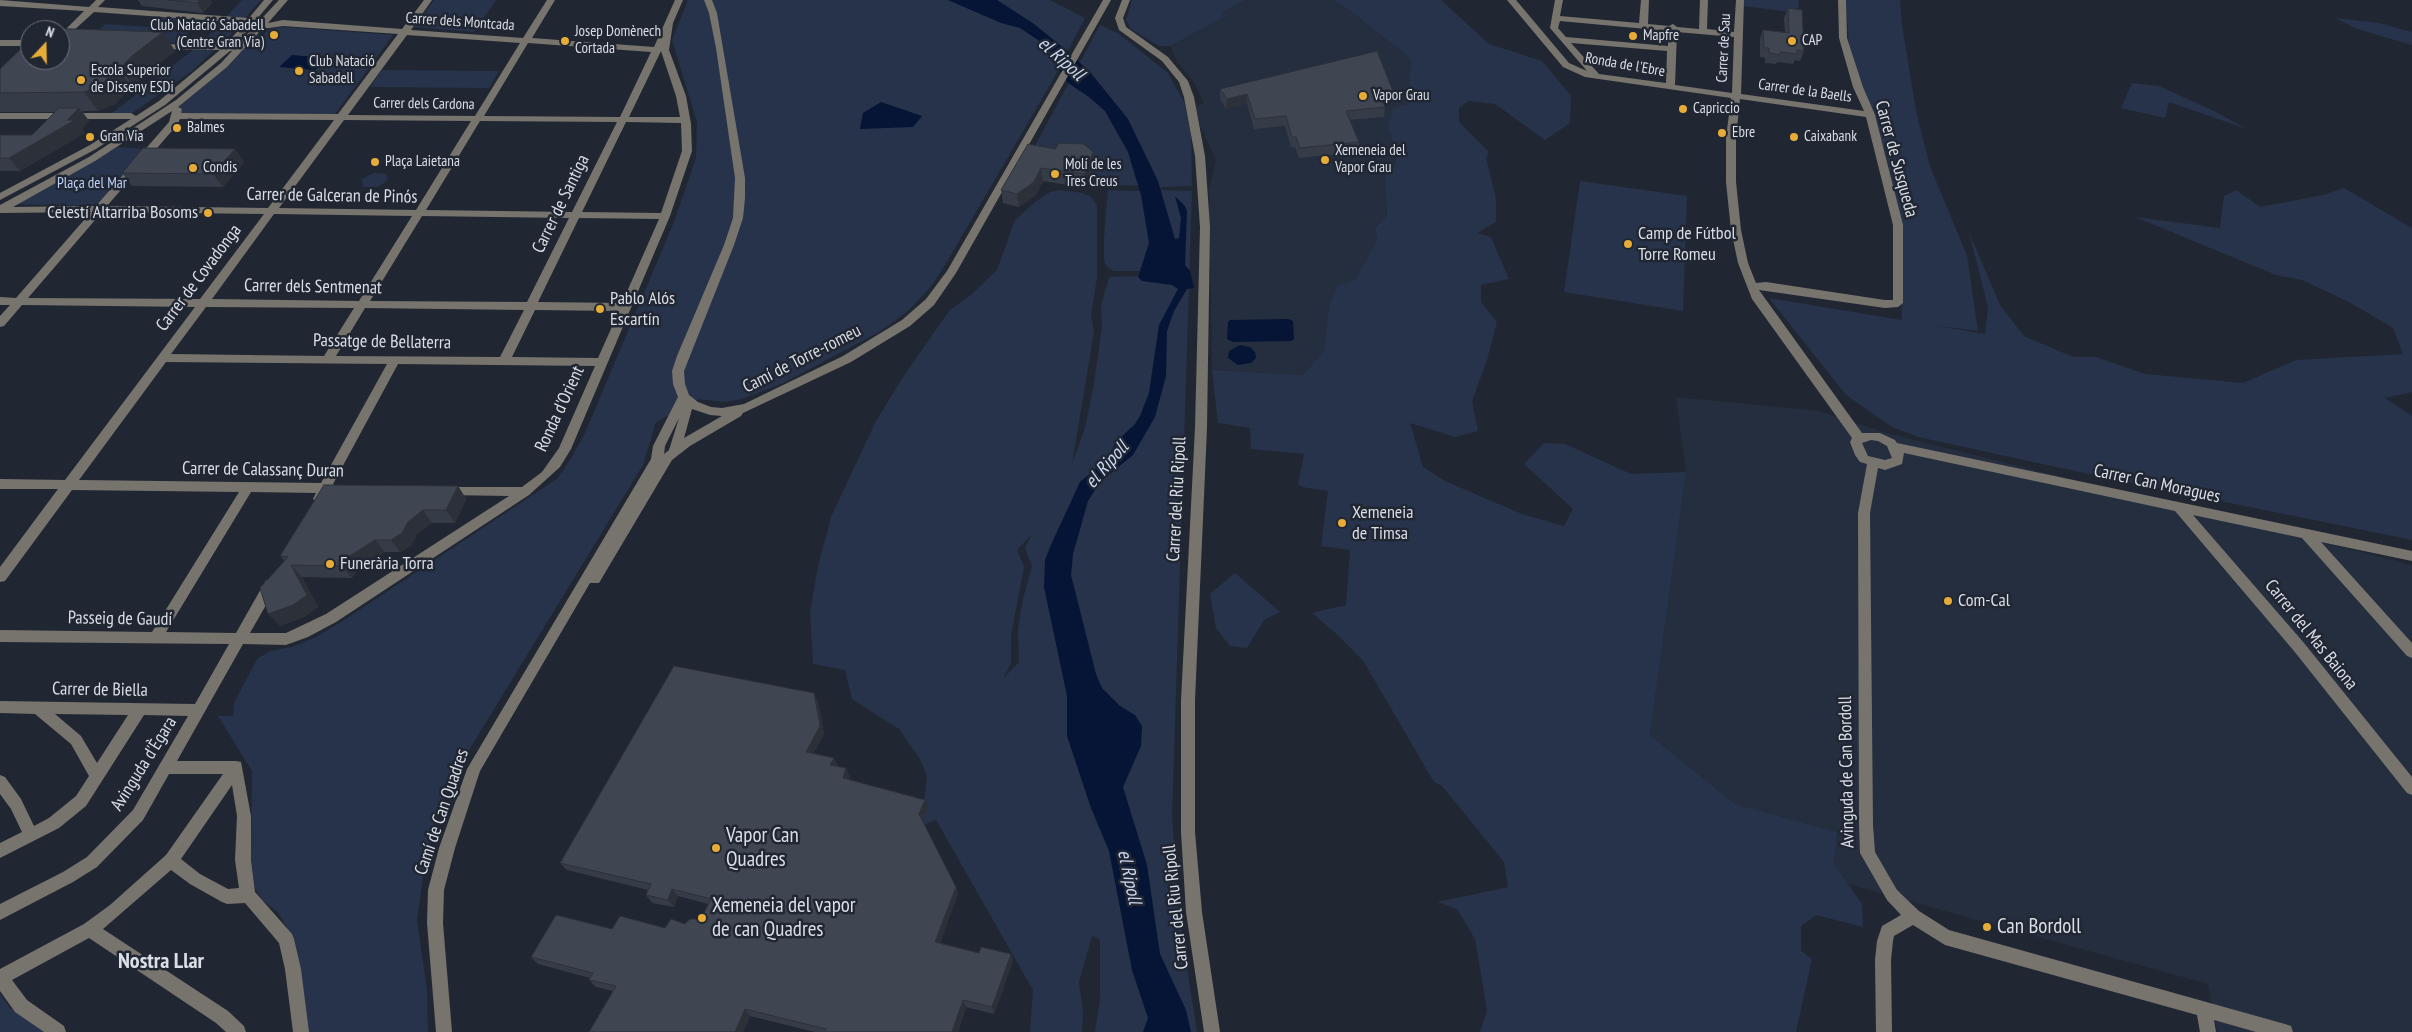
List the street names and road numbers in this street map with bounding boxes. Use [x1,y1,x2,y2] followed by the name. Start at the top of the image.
[405,9,515,35] street label: Carrer dels Montcada
[1713,13,1735,83] street label: Carrer de Sau
[1584,49,1666,81] street label: Ronda de l'Ebre
[1757,76,1853,106] street label: Carrer de la Baells
[373,94,475,114] street label: Carrer dels Cardona
[1870,98,1922,220] street label: Carrer de Susqueda
[528,151,594,257] street label: Carrer de Santiga
[246,184,418,208] street label: Carrer de Galceran de Pinós
[152,220,246,336] street label: Carrer de Covadonga
[244,275,382,299] street label: Carrer dels Sentmenat
[739,320,865,398] street label: Camí de Torre-romeu
[313,330,451,354] street label: Passatge de Bellaterra
[531,363,589,455] street label: Ronda d'Orient
[1163,436,1191,562] street label: Carrer del Riu Ripoll
[182,458,344,482] street label: Carrer de Calassanç Duran
[2092,460,2222,508] street label: Carrer Can Moragues
[2260,576,2362,694] street label: Carrer del Mas Baiona
[68,607,172,631] street label: Passeig de Gaudí
[52,678,148,702] street label: Carrer de Biella
[1835,696,1859,848] street label: Avinguda de Can Bordoll
[106,713,182,815] street label: Avinguda d'Ègara
[410,746,474,878] street label: Camí de Can Quadres
[1159,844,1193,970] street label: Carrer del Riu Ripoll

